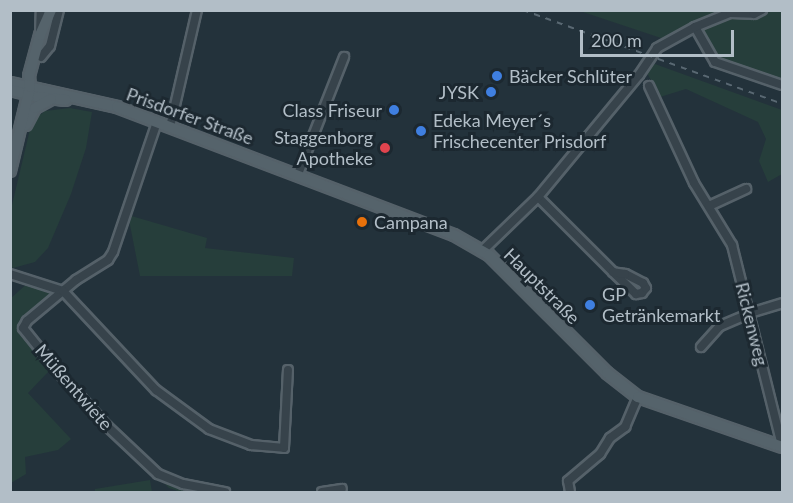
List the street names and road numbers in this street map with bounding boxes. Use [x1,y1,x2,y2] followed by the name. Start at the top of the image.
[123,83,257,149] street label: Prisdorfer Straße
[500,244,584,328] street label: Hauptstraße
[731,280,773,368] street label: Rickenweg
[31,340,117,434] street label: Müßentwiete

